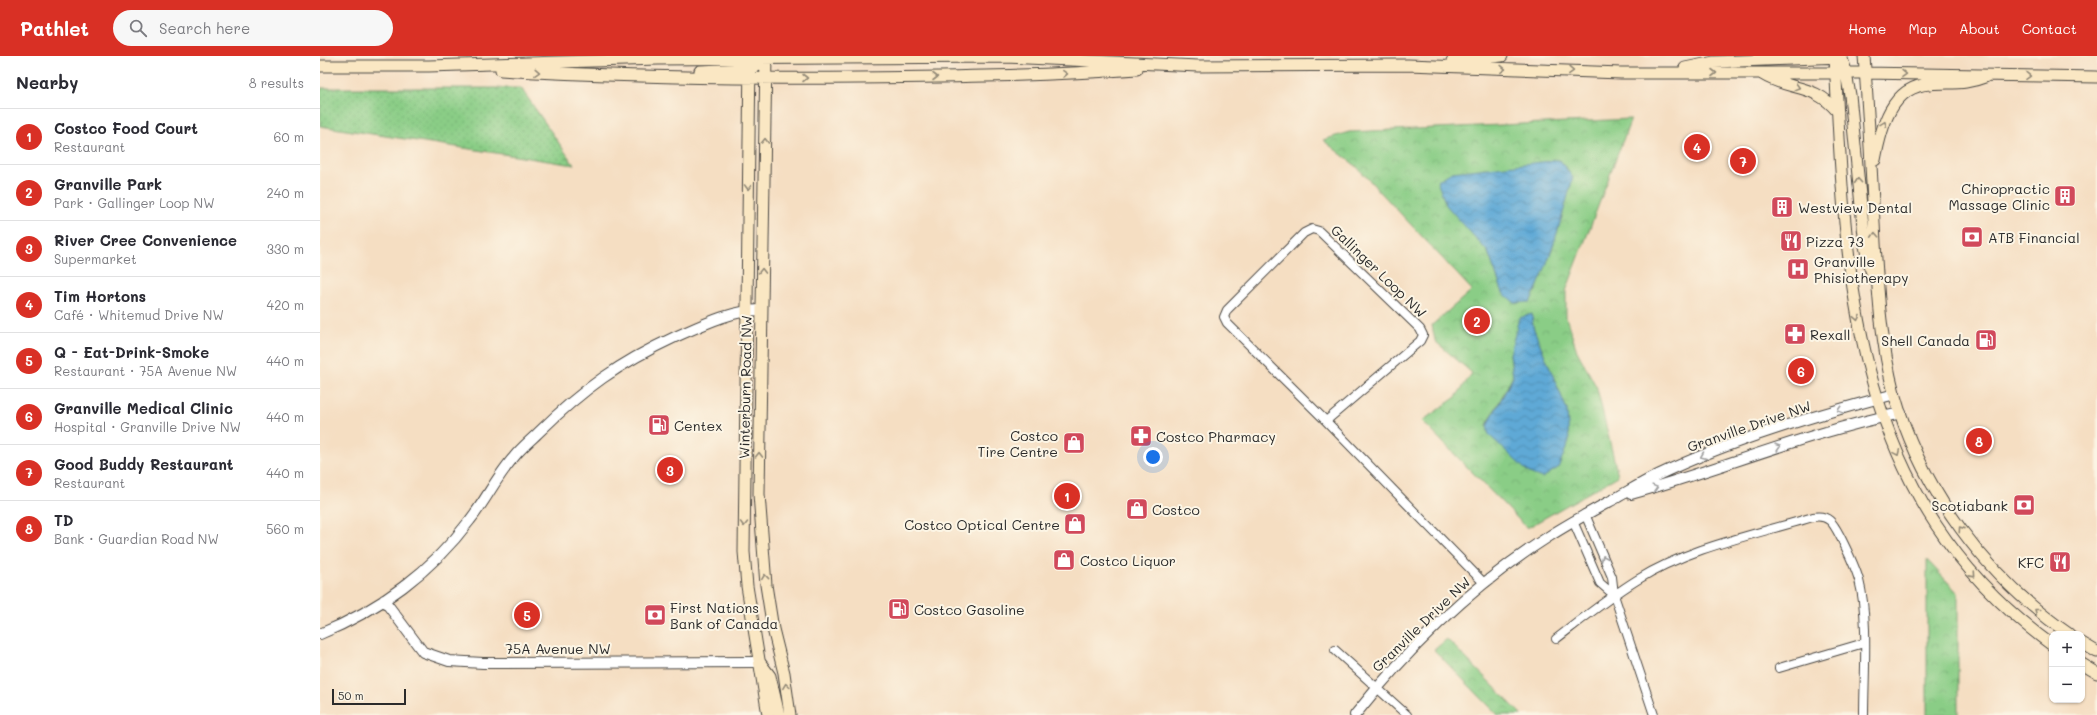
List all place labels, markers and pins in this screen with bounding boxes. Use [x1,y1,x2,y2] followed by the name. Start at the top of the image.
[1684,132,1710,162] pin: 4
[1730,146,1756,176] pin: 7
[1948,179,2050,214] place label: Chiropractic Massage Clinic
[2052,183,2078,209] building icon: Chiropractic Massage Clinic
[1769,194,1795,220] building icon: Westview Dental
[1798,198,1912,217] place label: Westview Dental
[1959,224,1985,250] bank icon: ATB Financial
[1778,228,1804,254] restaurant icon: Pizza 73
[1988,228,2080,247] place label: ATB Financial
[1806,232,1864,251] place label: Pizza 73
[1814,252,1909,287] place label: Granville Phisiotherapy
[1785,256,1811,282] hospital icon: Granville Phisiotherapy
[1464,306,1490,336] pin: 2
[1782,321,1808,347] pharmacy icon: Rexall
[1810,325,1851,344] place label: Rexall
[1973,327,1999,353] fuel station icon: Shell Canada
[1881,331,1970,350] place label: Shell Canada
[1788,356,1814,386] pin: 6
[646,412,672,438] fuel station icon: Centex
[674,416,722,435] place label: Centex
[1128,423,1154,449] pharmacy icon: Costco Pharmacy
[977,426,1058,461] place label: Costco Tire Centre
[1966,426,1992,456] pin: 8
[1156,427,1276,446] place label: Costco Pharmacy
[1061,430,1087,456] shop icon: Costco Tire Centre
[657,455,683,485] pin: 3
[1054,481,1080,511] pin: 1
[2011,492,2037,518] bank icon: Scotiabank
[1124,496,1150,522] shop icon: Costco
[1932,496,2008,515] place label: Scotiabank
[1152,500,1200,519] place label: Costco
[1062,511,1088,537] shop icon: Costco Optical Centre
[904,515,1060,534] place label: Costco Optical Centre
[1051,547,1077,573] shop icon: Costco Liquor
[2047,549,2073,575] restaurant icon: KFC
[1080,551,1176,570] place label: Costco Liquor
[2018,553,2044,572] place label: KFC
[886,596,912,622] fuel station icon: Costco Gasoline
[670,598,778,633] place label: First Nations Bank of Canada
[514,600,540,630] pin: 5
[914,600,1025,619] place label: Costco Gasoline
[642,602,668,628] bank icon: First Nations Bank of Canada

